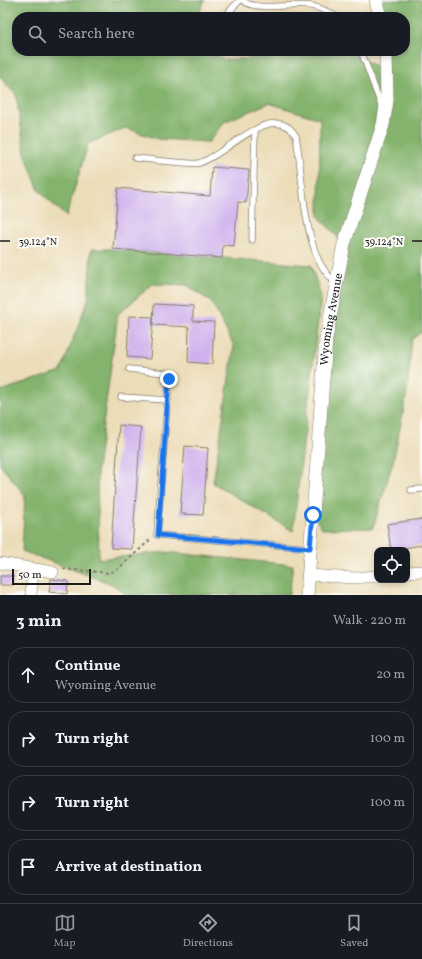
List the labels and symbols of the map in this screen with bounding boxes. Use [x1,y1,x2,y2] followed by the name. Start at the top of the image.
[19,235,58,249] text: 39.124°N
[365,235,404,249] text: 39.124°N
[317,271,347,366] street label: Wyoming Avenue
[160,370,178,388] route end
[304,506,322,524] route start
[12,567,91,586] scale bar

